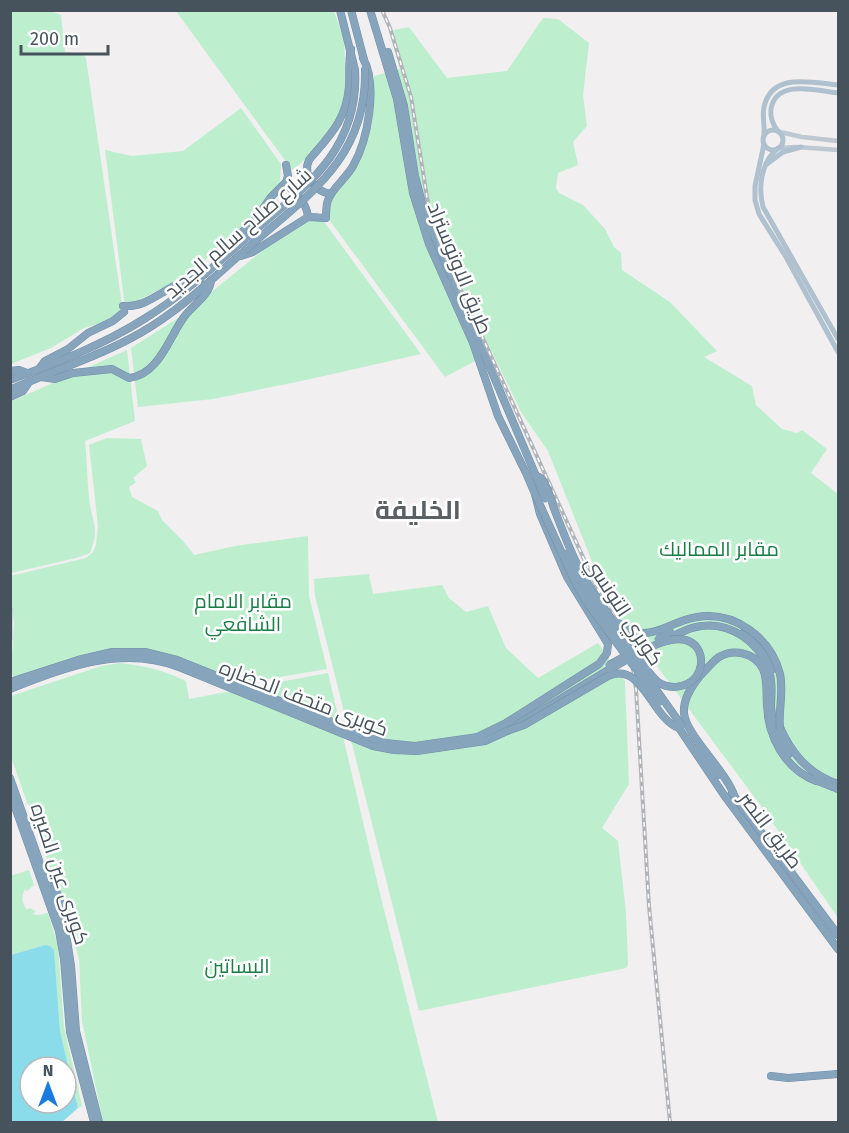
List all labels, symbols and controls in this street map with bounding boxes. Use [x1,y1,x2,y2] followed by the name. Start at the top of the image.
[21,18,108,56] scale bar
[30,28,79,50] text: 200 m
[160,163,318,305] street label: شارع صلاح سالم الجديد
[422,198,497,338] street label: طريق الاوتوستراد
[375,495,461,526] district label: الخليفة
[659,537,779,561] park label: مقابر المماليك
[576,552,668,672] street label: كوبري التونسي
[194,589,292,640] park label: مقابر الامام الشافعي
[216,655,392,742] street label: كوبرى متحف الحضاره
[733,786,808,874] street label: طريق النصر
[25,800,94,948] street label: كوبرى عين الصيره
[204,954,270,979] park label: البساتين
[18,1055,78,1115] north arrow
[43,1061,53,1080] text: N

